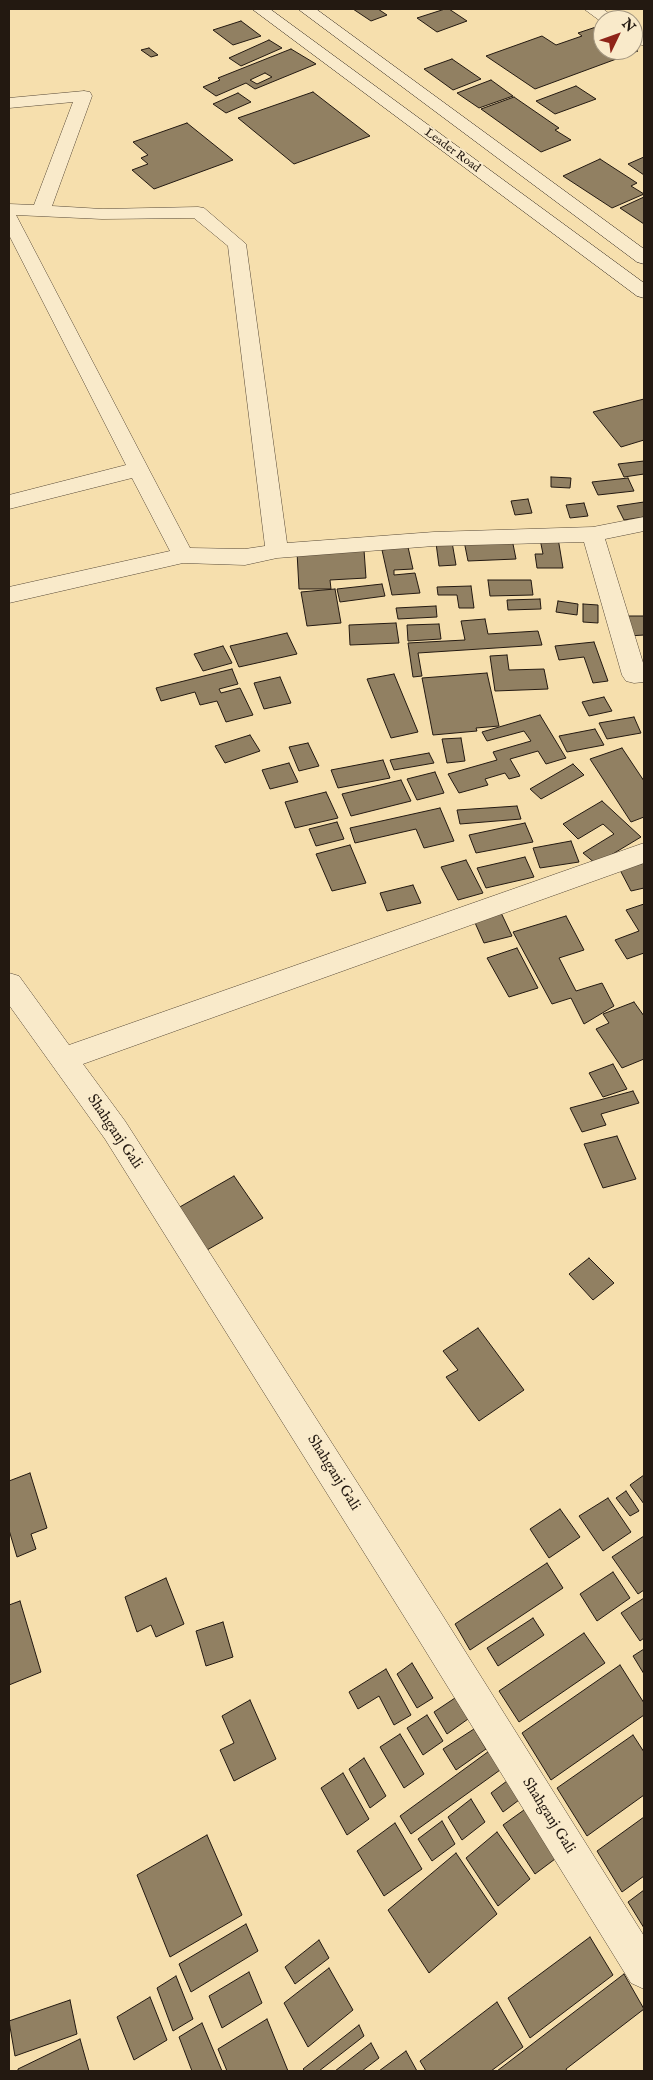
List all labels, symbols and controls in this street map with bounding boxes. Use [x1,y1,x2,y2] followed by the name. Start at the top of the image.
[593,10,643,60] north arrow
[618,15,639,36] text: N
[421,126,483,176] street label: Leader Road
[82,1091,146,1173] street label: Shahganj Gali
[303,1432,363,1514] street label: Shahganj Gali
[518,1775,578,1857] street label: Shahganj Gali

